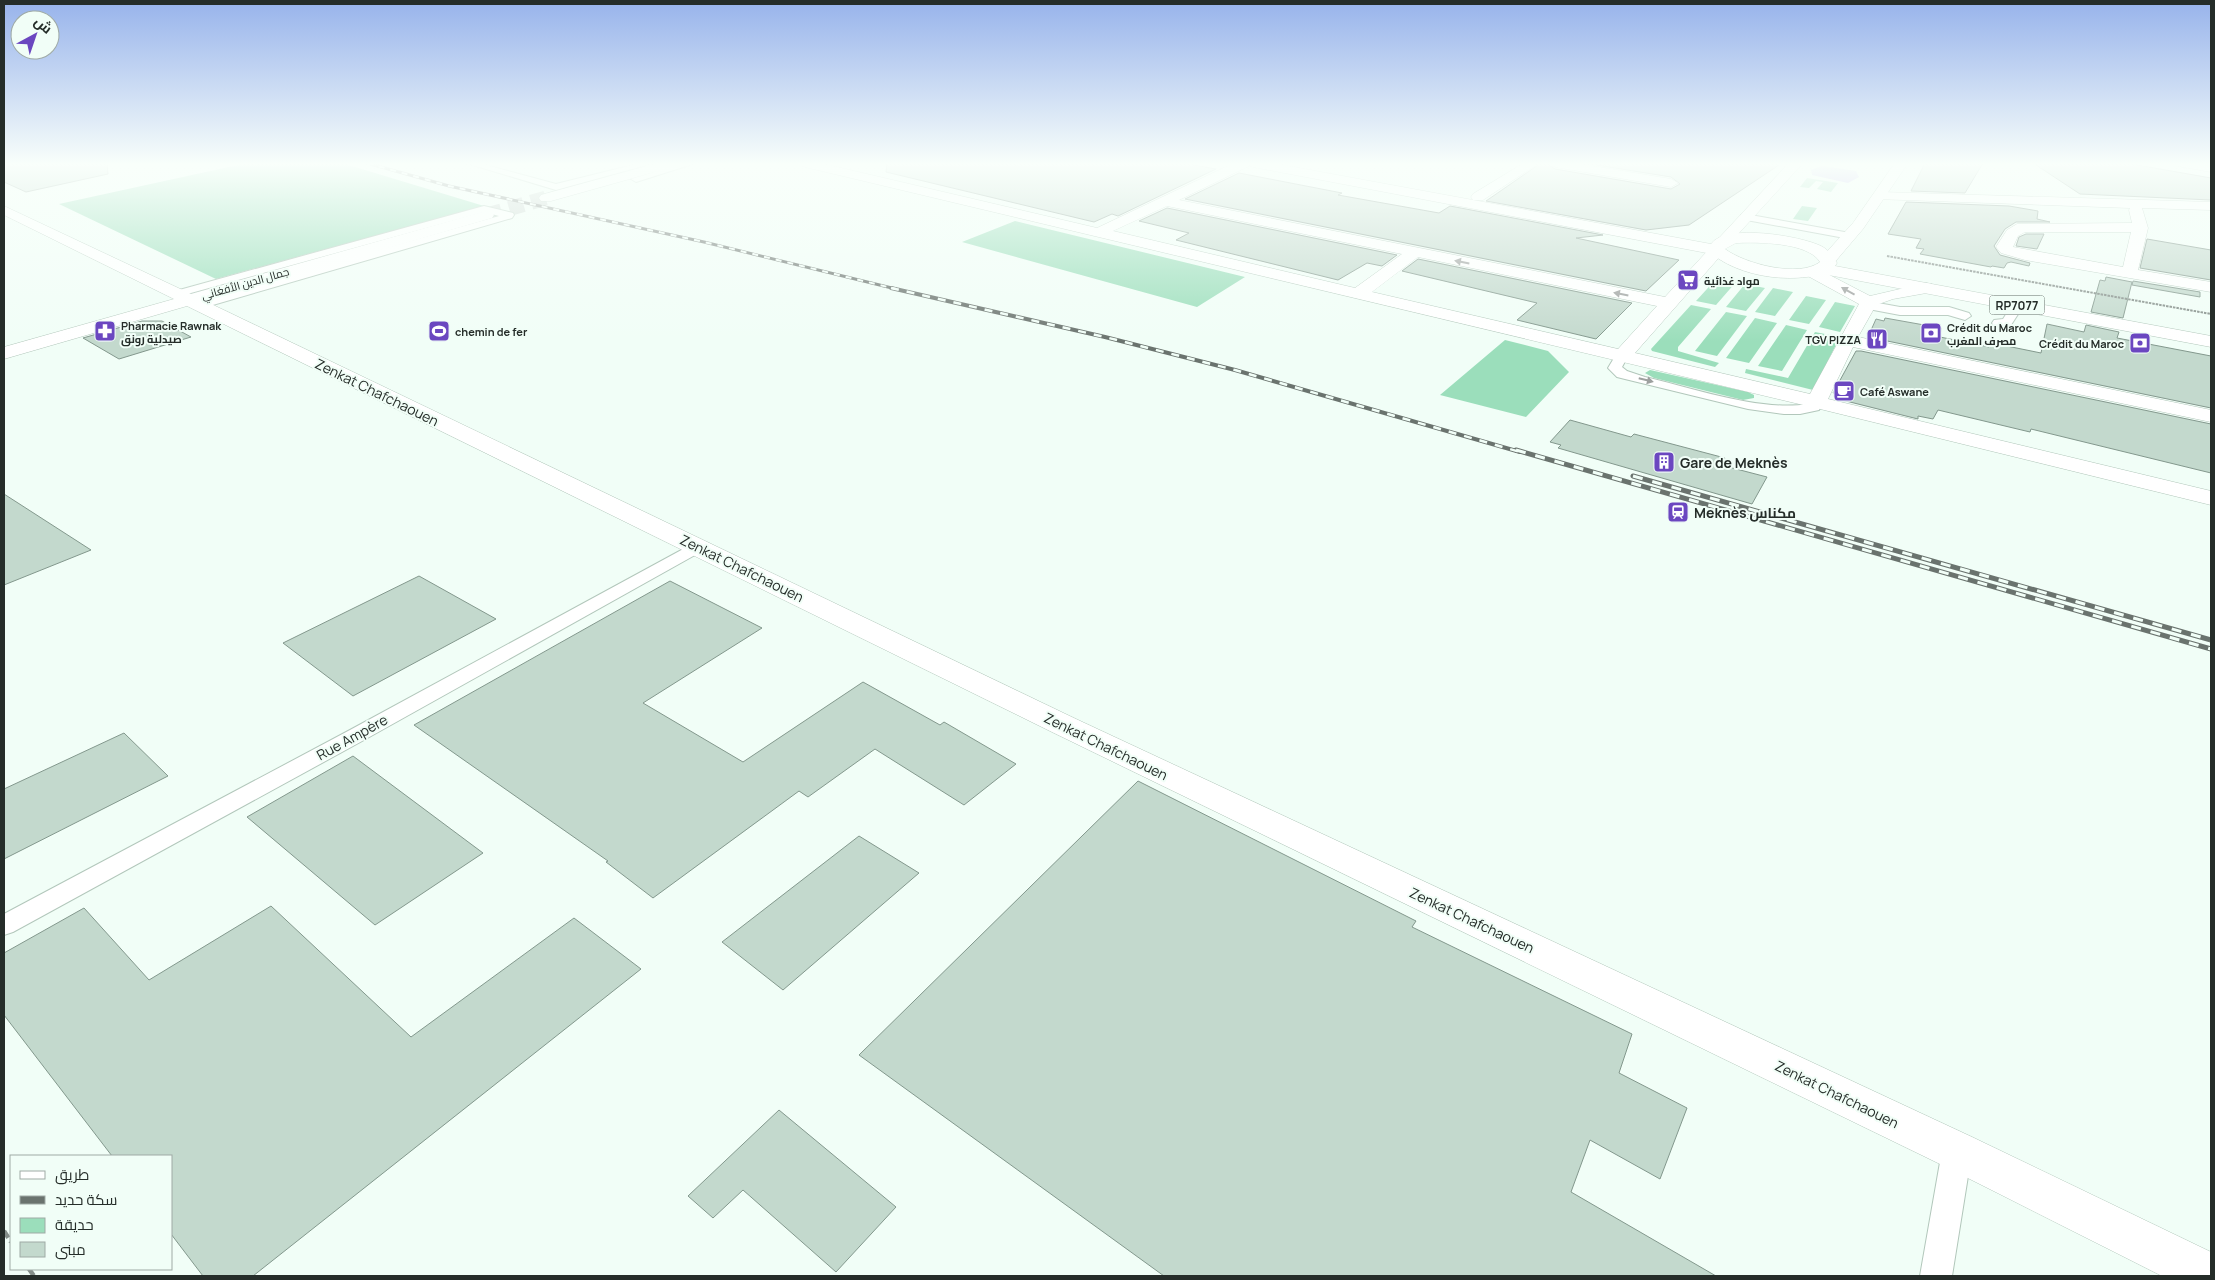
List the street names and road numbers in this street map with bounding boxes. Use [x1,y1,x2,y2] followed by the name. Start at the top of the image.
[199,263,291,305] street label: جمال الدين الأفغاني
[1990,296,2044,314] road number: RP7077
[312,354,442,430] street label: Zenkat Chafchaouen
[677,530,807,606] street label: Zenkat Chafchaouen
[1041,708,1171,784] street label: Zenkat Chafchaouen
[313,710,391,764] street label: Rue Ampère
[1407,883,1537,957] street label: Zenkat Chafchaouen
[1772,1056,1902,1132] street label: Zenkat Chafchaouen

